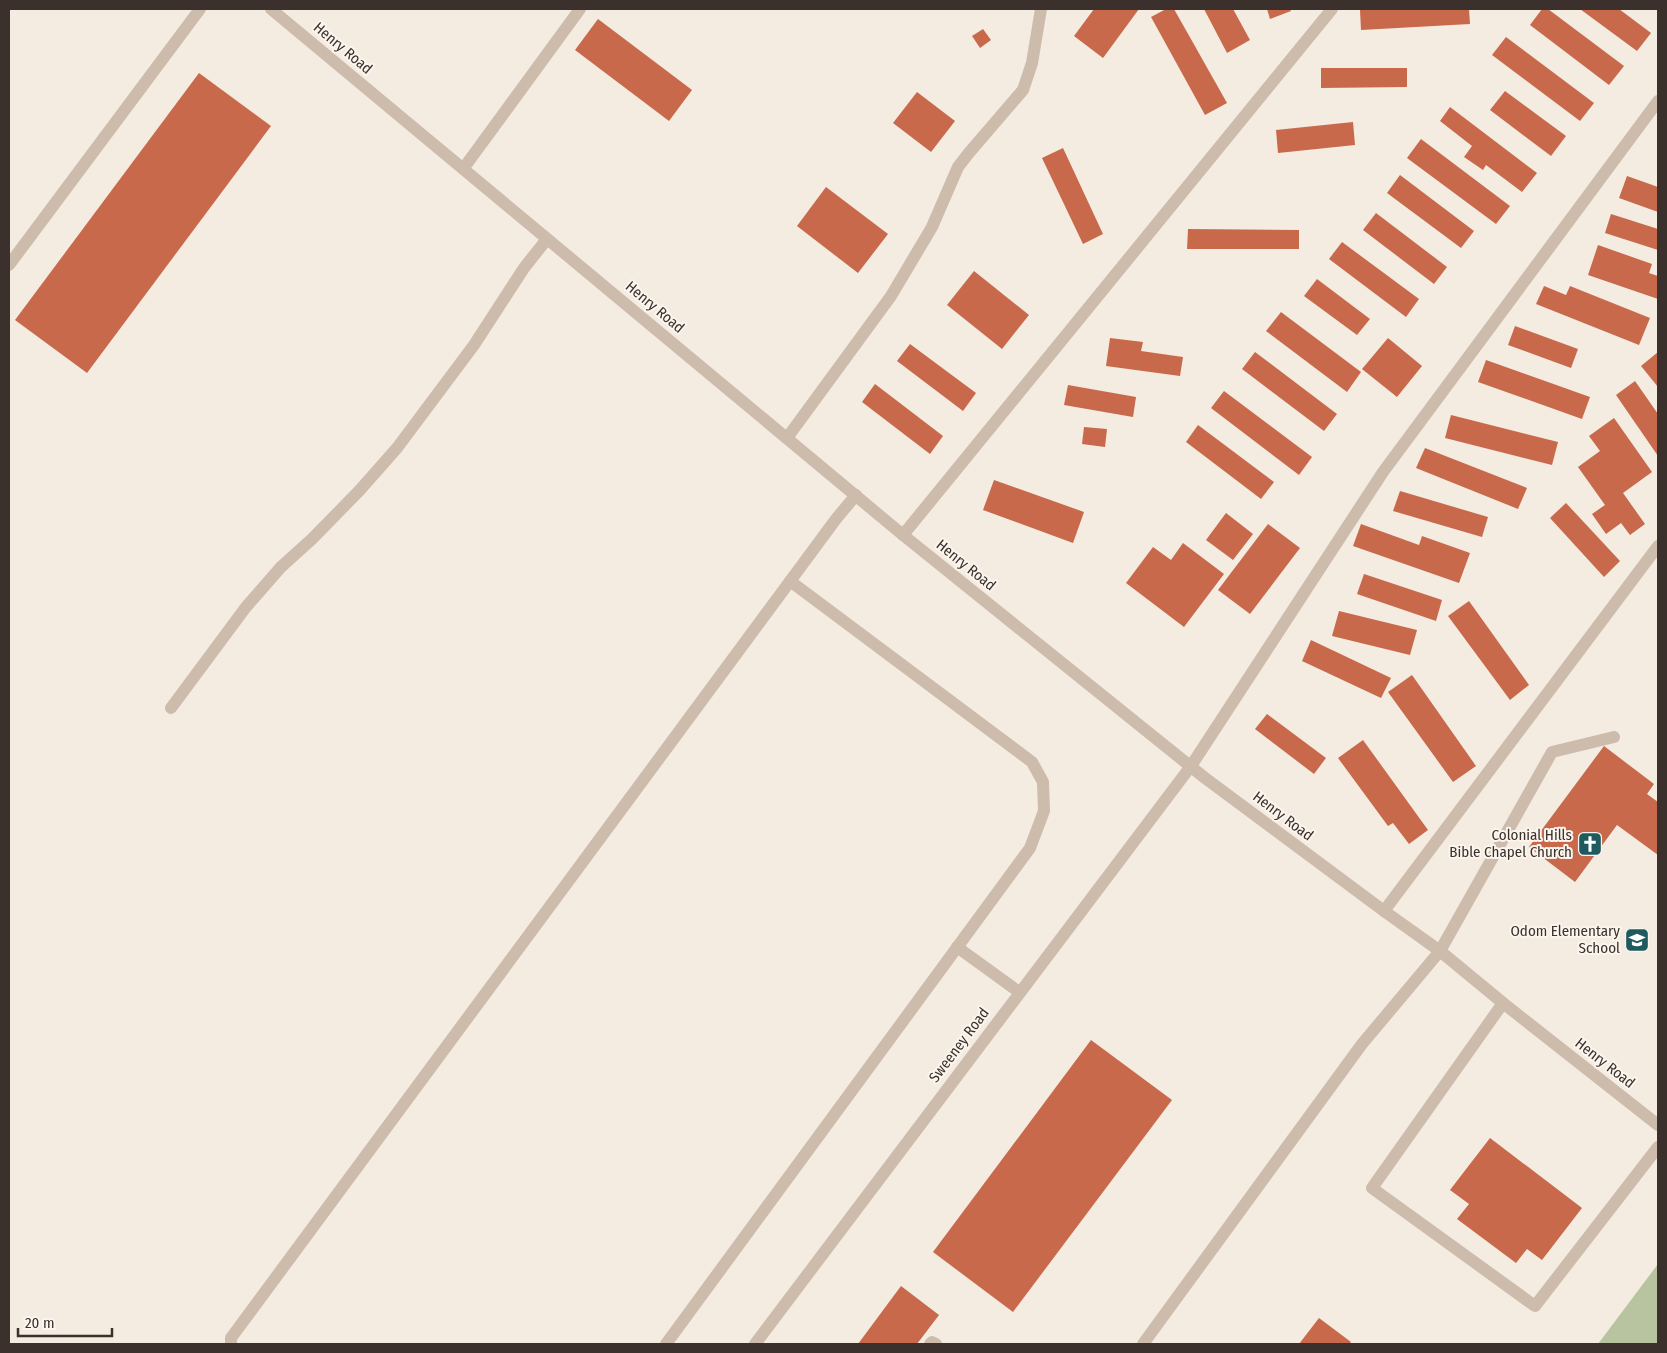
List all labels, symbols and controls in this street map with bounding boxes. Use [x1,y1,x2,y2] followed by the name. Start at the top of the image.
[310,18,376,78] street label: Henry Road
[622,277,688,337] street label: Henry Road
[933,536,999,594] street label: Henry Road
[1249,787,1317,845] street label: Henry Road
[1449,826,1572,861] place label: Colonial Hills Bible Chapel Church
[1577,831,1603,857] church icon: Colonial Hills Bible Chapel Church
[1510,922,1620,957] place label: Odom Elementary School
[1624,927,1650,953] school or university icon: Odom Elementary School
[925,1004,993,1086] street label: Sweeney Road
[1572,1034,1638,1092] street label: Henry Road
[18,1306,111,1338] scale bar
[25,1314,55,1332] text: 20 m

